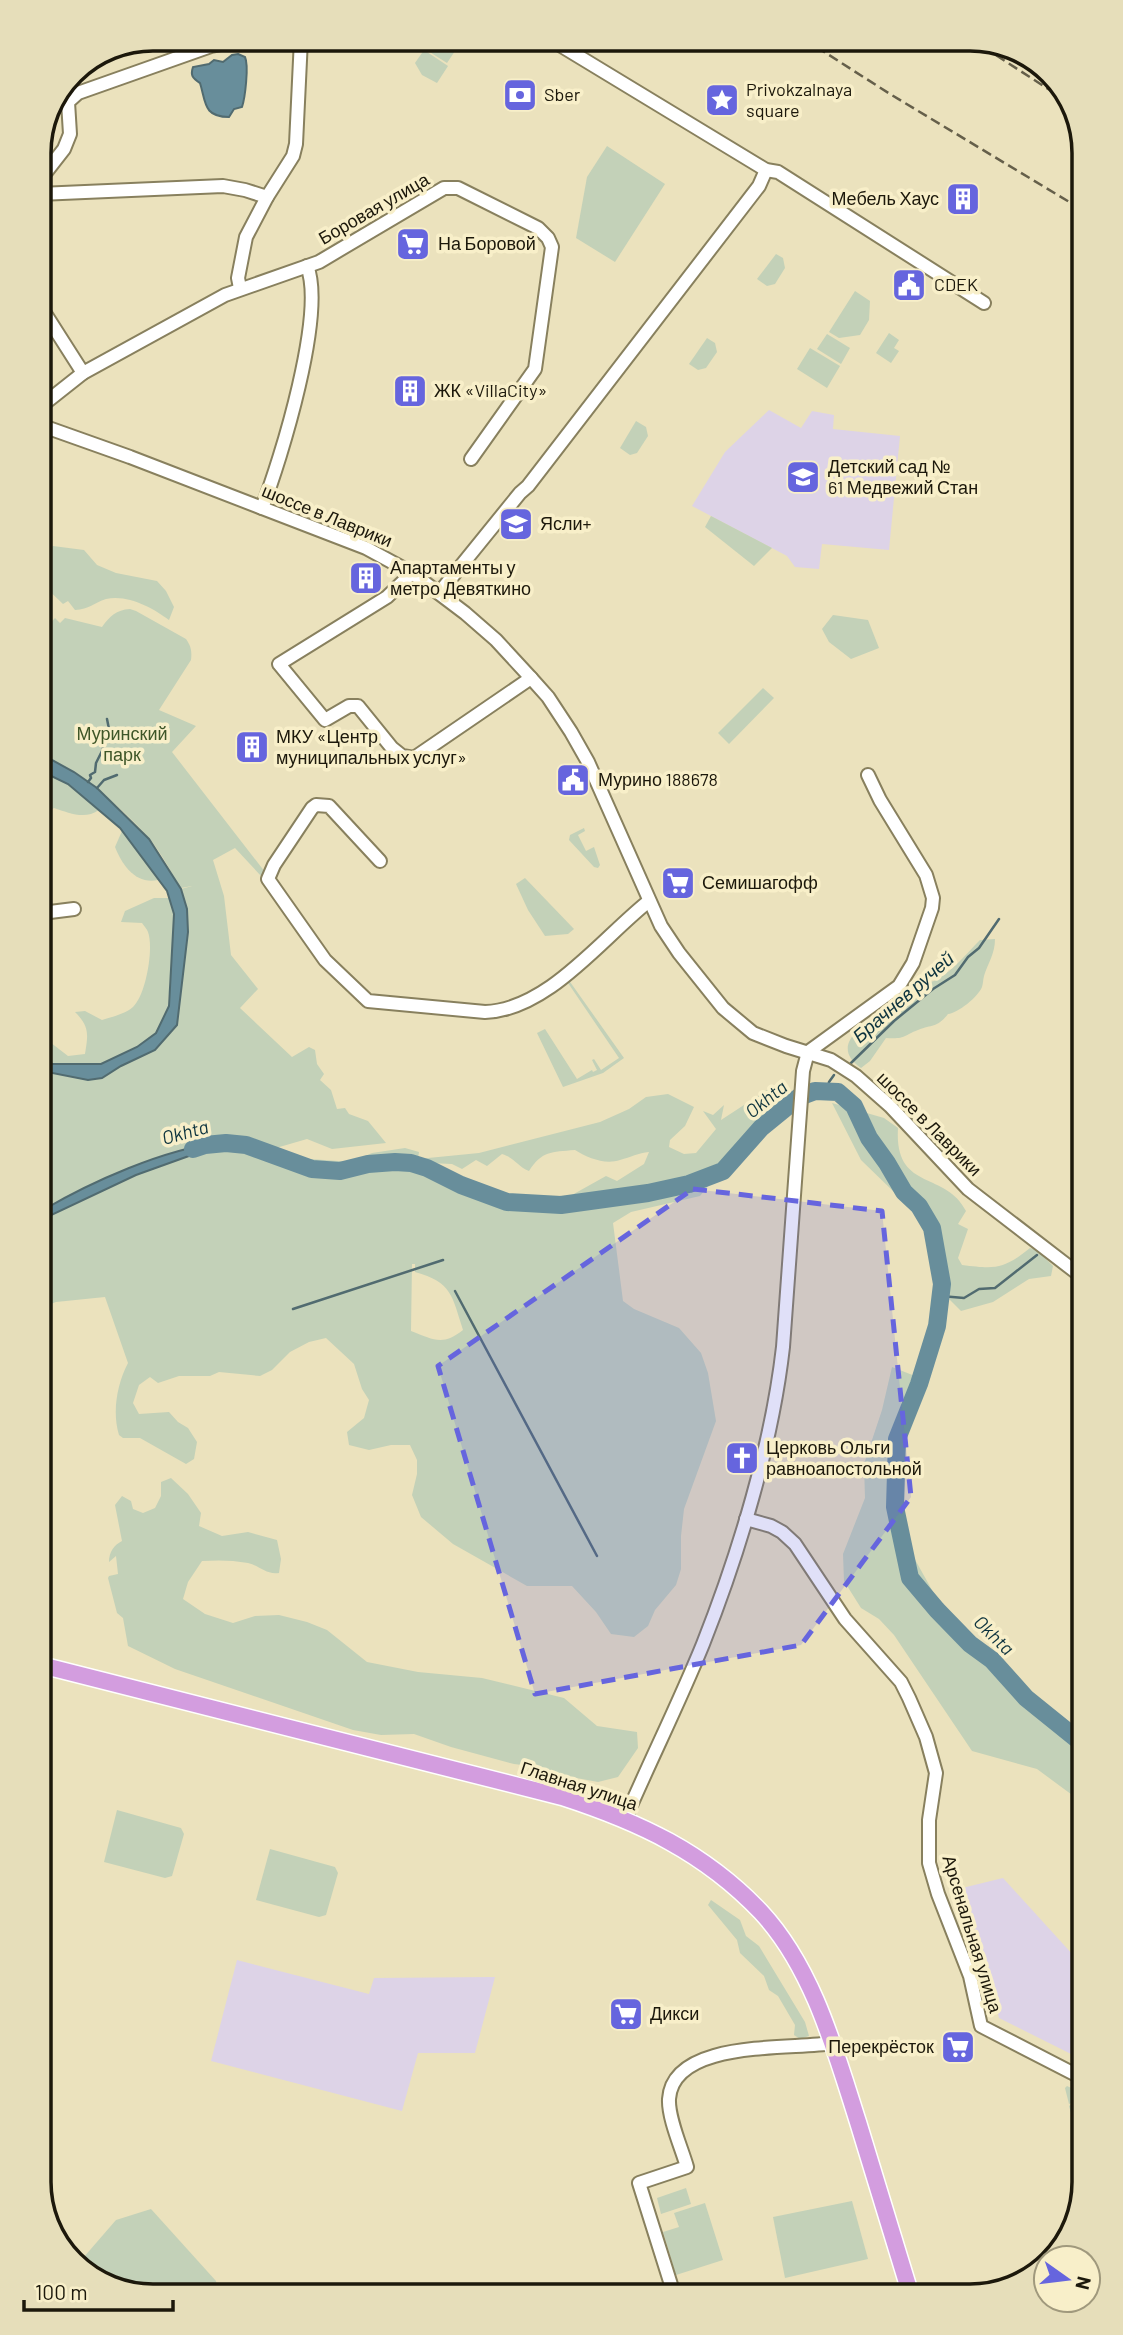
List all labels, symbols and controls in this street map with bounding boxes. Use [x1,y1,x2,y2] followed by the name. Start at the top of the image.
[501,76,539,114] bank icon: Sber
[746,78,852,121] place label: Privokzalnaya square
[703,81,741,119] place icon: Privokzalnaya square
[544,83,581,105] place label: Sber
[314,167,434,249] street label: Боровая улица
[944,180,982,218] building icon: Мебель Хаус
[831,187,939,209] place label: Мебель Хаус
[394,225,432,263] supermarket icon: На Боровой
[438,232,536,254] place label: На Боровой
[890,266,928,304] public building icon: CDEK
[934,273,978,295] place label: CDEK
[391,372,429,410] building icon: ЖК «VillaCity»
[434,379,547,401] place label: ЖК «VillaCity»
[828,455,978,498] place label: Детский сад № 61 Медвежий Стан
[784,458,822,496] school or university icon: Детский сад № 61 Медвежий Стан
[259,479,396,551] street label: шоссе в Лаврики
[497,505,535,543] school or university icon: Ясли+
[540,512,592,534] place label: Ясли+
[390,556,531,599] place label: Апартаменты у метро Девяткино
[347,559,385,597] building icon: Апартаменты у метро Девяткино
[77,722,167,765] park label: Муринский парк
[276,725,467,768] place label: МКУ «Центр муниципальных услуг»
[233,728,271,766] building icon: МКУ «Центр муниципальных услуг»
[554,761,592,799] public building icon: Мурино 188678
[598,768,718,790] place label: Мурино 188678
[659,864,697,902] supermarket icon: Семишагофф
[702,871,818,893] place label: Семишагофф
[847,946,959,1047] water label: Брачнев ручей
[873,1067,986,1180] street label: шоссе в Лаврики
[740,1075,791,1122] water label: Okhta
[159,1114,211,1149] water label: Okhta
[766,1436,922,1479] place label: Церковь Ольги равноапостольной
[723,1439,761,1477] church icon: Церковь Ольги равноапостольной
[969,1610,1019,1659] water label: Okhta
[518,1756,641,1815] street label: Главная улица
[939,1852,1008,2016] street label: Арсенальная улица
[607,1995,645,2033] supermarket icon: Дикси
[650,2002,699,2024] place label: Дикси
[939,2028,977,2066] supermarket icon: Перекрёсток
[828,2035,934,2057] place label: Перекрёсток
[1032,2244,1102,2314] north arrow
[24,2268,173,2312] scale bar
[1071,2274,1097,2292] text: N
[35,2279,88,2304] text: 100 m

